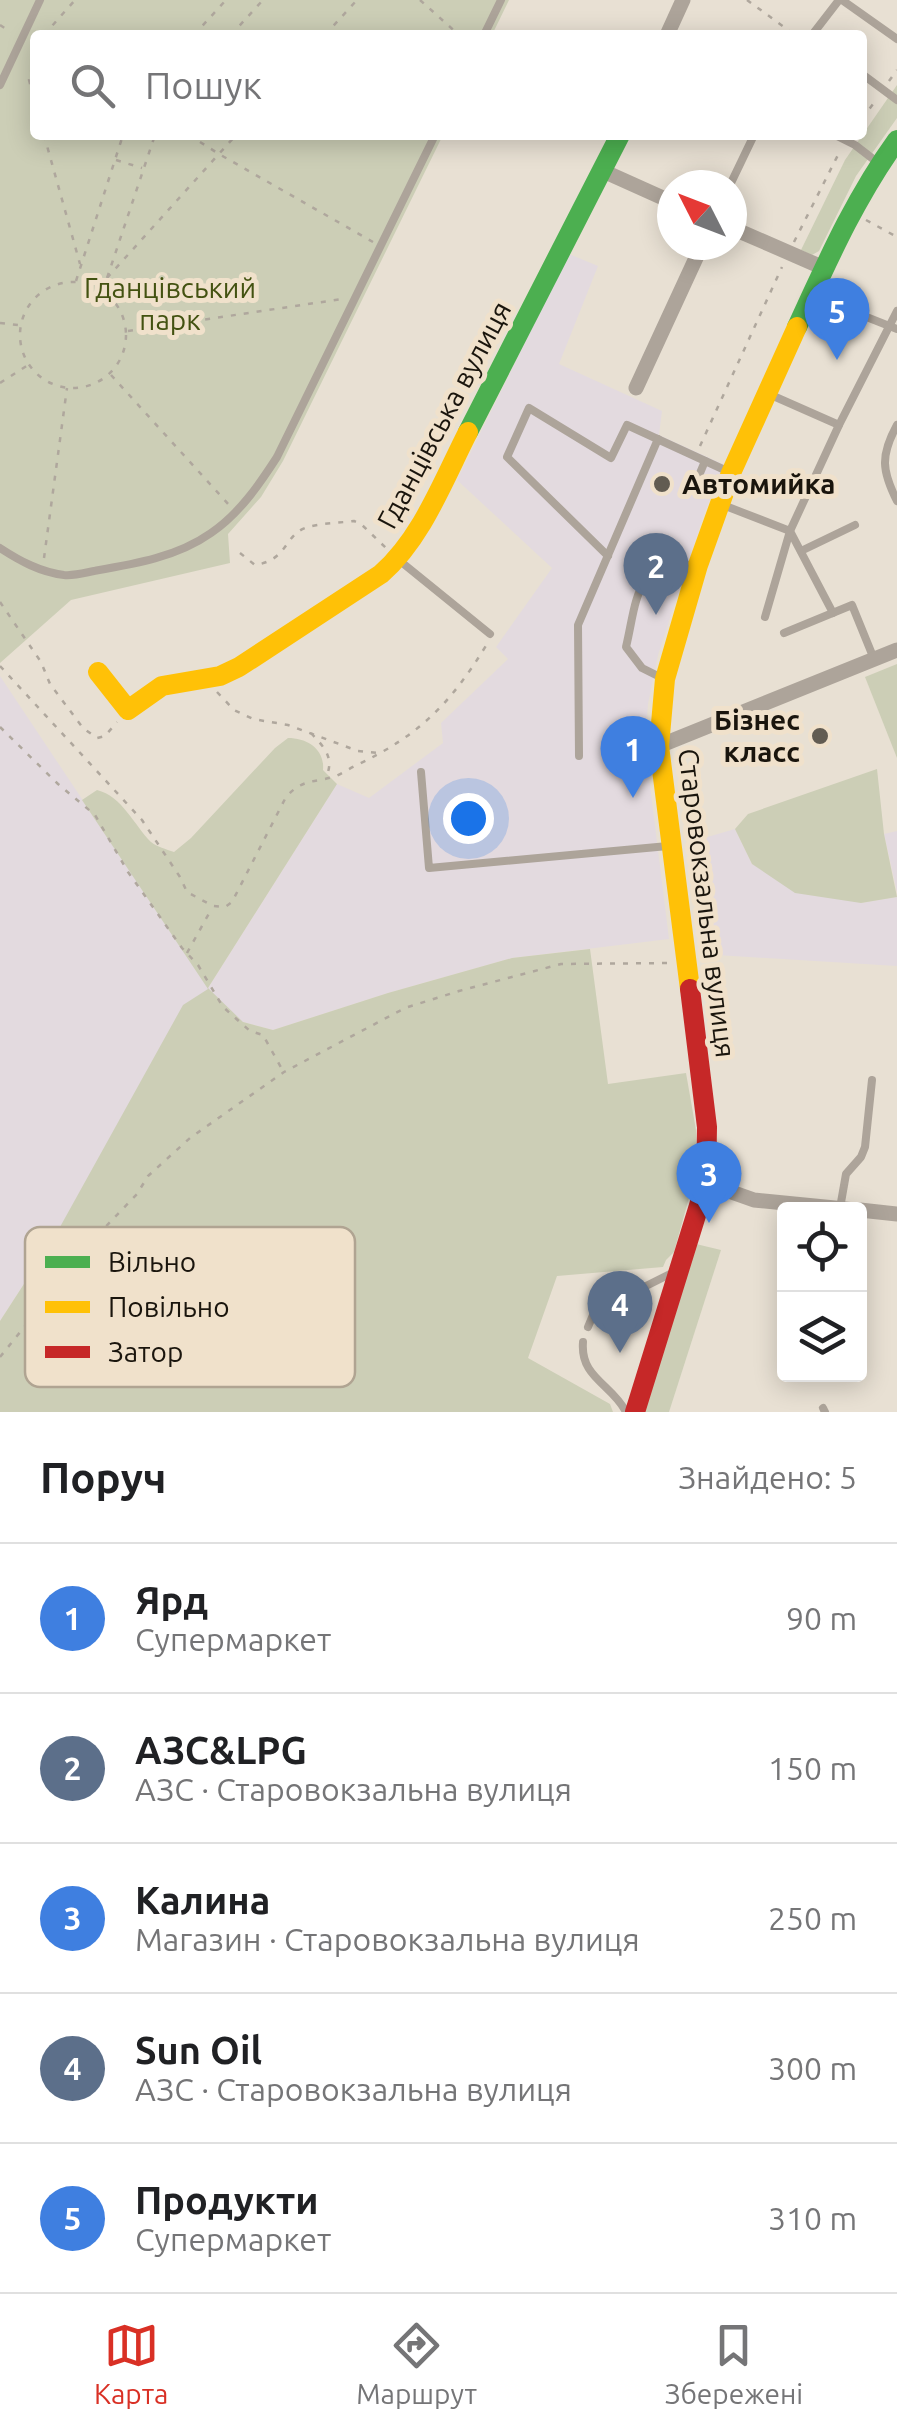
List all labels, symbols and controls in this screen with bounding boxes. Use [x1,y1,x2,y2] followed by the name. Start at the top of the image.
[30,30,867,140] search box
[65,58,120,113] icon: search
[145,64,262,106] text: Пошук
[657,170,747,260] north arrow
[84,272,256,335] park label: Гданцівський парк
[804,278,870,360] pin: 5
[371,296,516,533] street label: Гданцівська вулиця
[682,468,835,499] place label: Автомийка
[651,473,673,495] marker: Автомийка
[624,532,688,615] pin: 2
[714,704,800,767] place label: Бізнес класс
[600,716,666,798] pin: 1
[809,725,831,747] marker: Бізнес класс
[673,747,742,1059] street label: Старовокзальна вулиця
[443,793,494,844] your location
[676,1140,742,1223] pin: 3
[777,1202,867,1382] map controls
[777,1202,867,1292] button: locate
[25,1227,355,1387] legend
[108,1246,196,1277] text: Вільно
[588,1270,652,1353] pin: 4
[108,1291,230,1322] text: Повільно
[777,1292,867,1382] button: layers
[108,1336,183,1367] text: Затор
[40,1454,166,1501] text: Поруч
[678,1459,857,1495] text: Знайдено: 5
[135,1579,208,1621] text: Ярд
[63,1600,82,1636] text: 1
[786,1600,857,1636] text: 90 m
[135,1621,331,1657] text: Супермаркет
[135,1729,307,1771] text: АЗС&LPG
[63,1750,82,1786] text: 2
[768,1750,857,1786] text: 150 m
[135,1771,572,1807] text: АЗС · Старовокзальна вулиця
[135,1879,270,1921] text: Калина
[63,1900,82,1936] text: 3
[768,1900,857,1936] text: 250 m
[135,1921,640,1957] text: Магазин · Старовокзальна вулиця
[135,2029,262,2071] text: Sun Oil
[63,2050,82,2086] text: 4
[768,2050,857,2086] text: 300 m
[135,2071,572,2107] text: АЗС · Старовокзальна вулиця
[135,2179,319,2221] text: Продукти
[63,2200,82,2236] text: 5
[768,2200,857,2236] text: 310 m
[135,2221,331,2257] text: Супермаркет
[94,2318,169,2409] tab: Карта
[356,2318,477,2409] tab: Маршрут
[665,2318,803,2409] tab: Збережені

